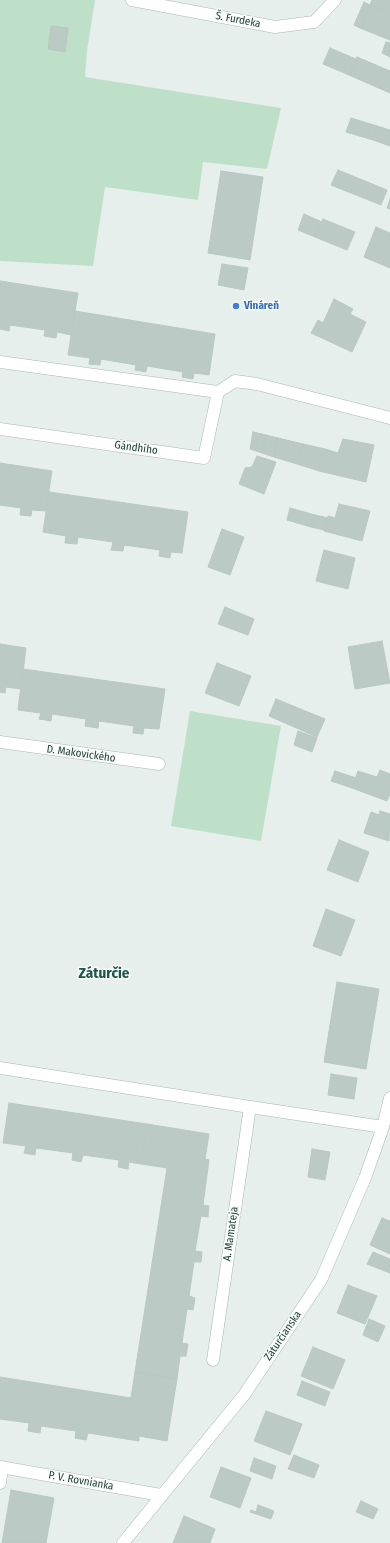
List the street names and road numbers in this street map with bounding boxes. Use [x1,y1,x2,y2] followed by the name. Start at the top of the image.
[214,9,262,31] street label: Š. Furdeka
[113,438,159,458] street label: Gándhího
[46,743,116,765] street label: D. Makovického
[221,1206,241,1262] street label: A. Mamateja
[262,1309,304,1363] street label: Záturčianska
[47,1469,115,1493] street label: P. V. Rovnianka

